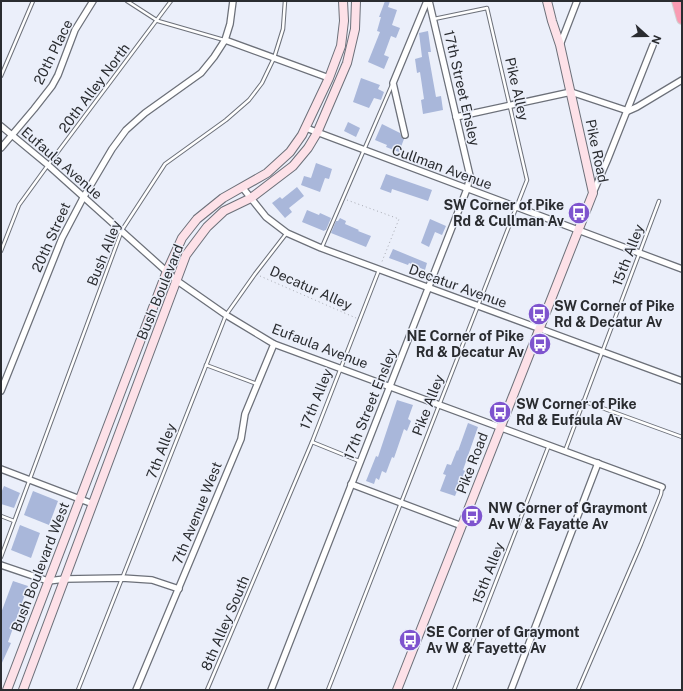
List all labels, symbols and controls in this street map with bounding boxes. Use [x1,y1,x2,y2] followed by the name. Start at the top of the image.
[627,16,667,56] north arrow
[30,17,76,87] street label: 20th Place
[441,29,483,148] street label: 17th Street Ensley
[649,33,663,46] text: N
[55,40,133,136] street label: 20th Alley North
[502,56,532,123] street label: Pike Alley
[582,118,612,184] street label: Pike Road
[18,124,106,202] street label: Eufaula Avenue
[390,141,494,193] street label: Cullman Avenue
[443,197,565,229] place label: SW Corner of Pike Rd & Cullman Av
[28,200,74,274] street label: 20th Street
[566,200,592,226] bus stop icon: SW Corner of Pike Rd & Cullman Av
[84,217,125,288] street label: Bush Alley
[609,221,647,288] street label: 15th Alley
[134,242,186,342] street label: Bush Boulevard
[407,261,509,311] street label: Decatur Avenue
[267,263,355,313] street label: Decatur Alley
[554,298,675,330] place label: SW Corner of Pike Rd & Decatur Av
[526,301,552,327] bus stop icon: SW Corner of Pike Rd & Decatur Av
[270,320,370,372] street label: Eufaula Avenue
[407,328,525,360] place label: NE Corner of Pike Rd & Decatur Av
[527,331,553,357] bus stop icon: NE Corner of Pike Rd & Decatur Av
[340,346,400,462] street label: 17th Street Ensley
[297,366,336,432] street label: 17th Alley
[409,372,447,438] street label: Pike Alley
[516,396,637,428] place label: SW Corner of Pike Rd & Eufaula Av
[487,399,513,425] bus stop icon: SW Corner of Pike Rd & Eufaula Av
[143,420,179,481] street label: 7th Alley
[453,430,491,496] street label: Pike Road
[169,459,225,567] street label: 7th Avenue West
[8,500,72,634] street label: Bush Boulevard West
[488,500,648,532] place label: NW Corner of Graymont Av W & Fayatte Av
[459,503,485,529] bus stop icon: NW Corner of Graymont Av W & Fayatte Av
[469,539,507,606] street label: 15th Alley
[198,573,252,673] street label: 8th Alley South
[426,624,580,656] place label: SE Corner of Graymont Av W & Fayette Av
[397,627,423,653] bus stop icon: SE Corner of Graymont Av W & Fayette Av

